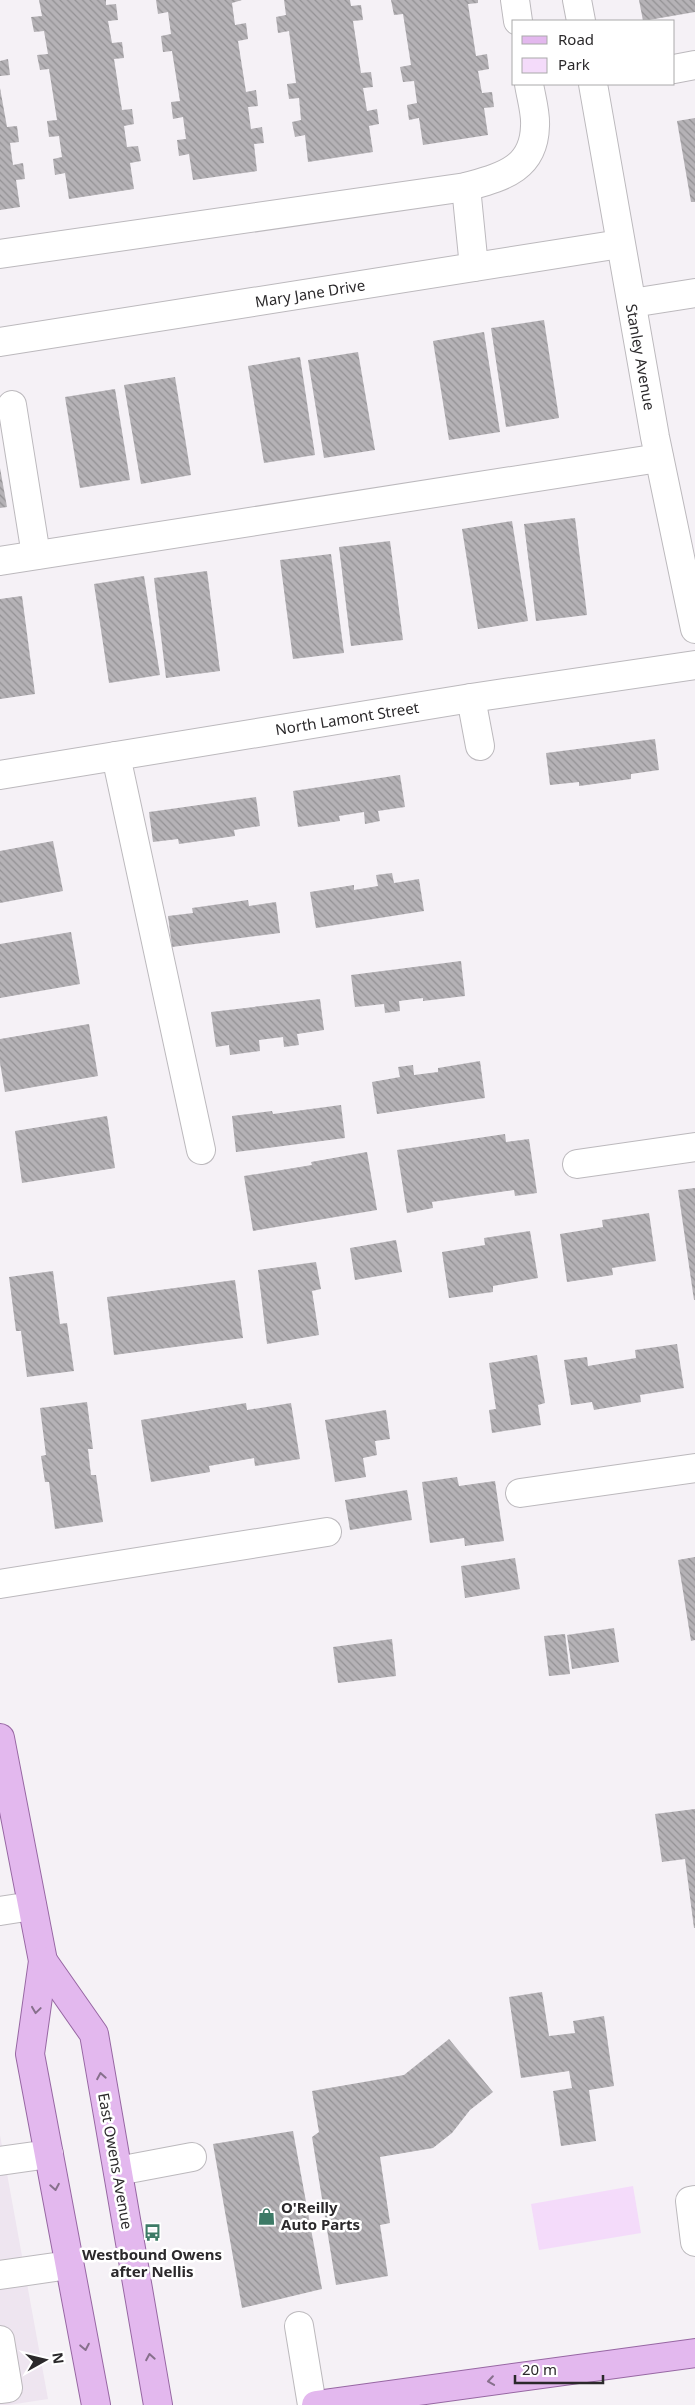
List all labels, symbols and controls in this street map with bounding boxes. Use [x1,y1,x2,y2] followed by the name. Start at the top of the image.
[512,20,675,85] legend
[558,29,594,49] text: Road
[558,54,590,74] text: Park
[254,274,366,312] street label: Mary Jane Drive
[622,302,660,412] street label: Stanley Avenue
[274,697,421,739] street label: North Lamont Street
[32,2005,42,2014] one-way arrow
[97,2072,107,2081] one-way arrow
[94,2091,138,2231] street label: East Owens Avenue
[49,2183,60,2192] one-way arrow
[281,2197,360,2234] place label: O'Reilly Auto Parts
[257,2206,277,2226] shop icon: O'Reilly Auto Parts
[142,2223,162,2243] bus stop icon: Westbound Owens after Nellis
[82,2244,222,2281] place label: Westbound Owens after Nellis
[20,2335,70,2385] north arrow
[79,2343,89,2351] one-way arrow
[48,2351,69,2365] text: N
[515,2352,602,2384] scale bar
[145,2353,155,2361] one-way arrow
[522,2359,557,2379] text: 20 m
[486,2375,494,2386] one-way arrow

